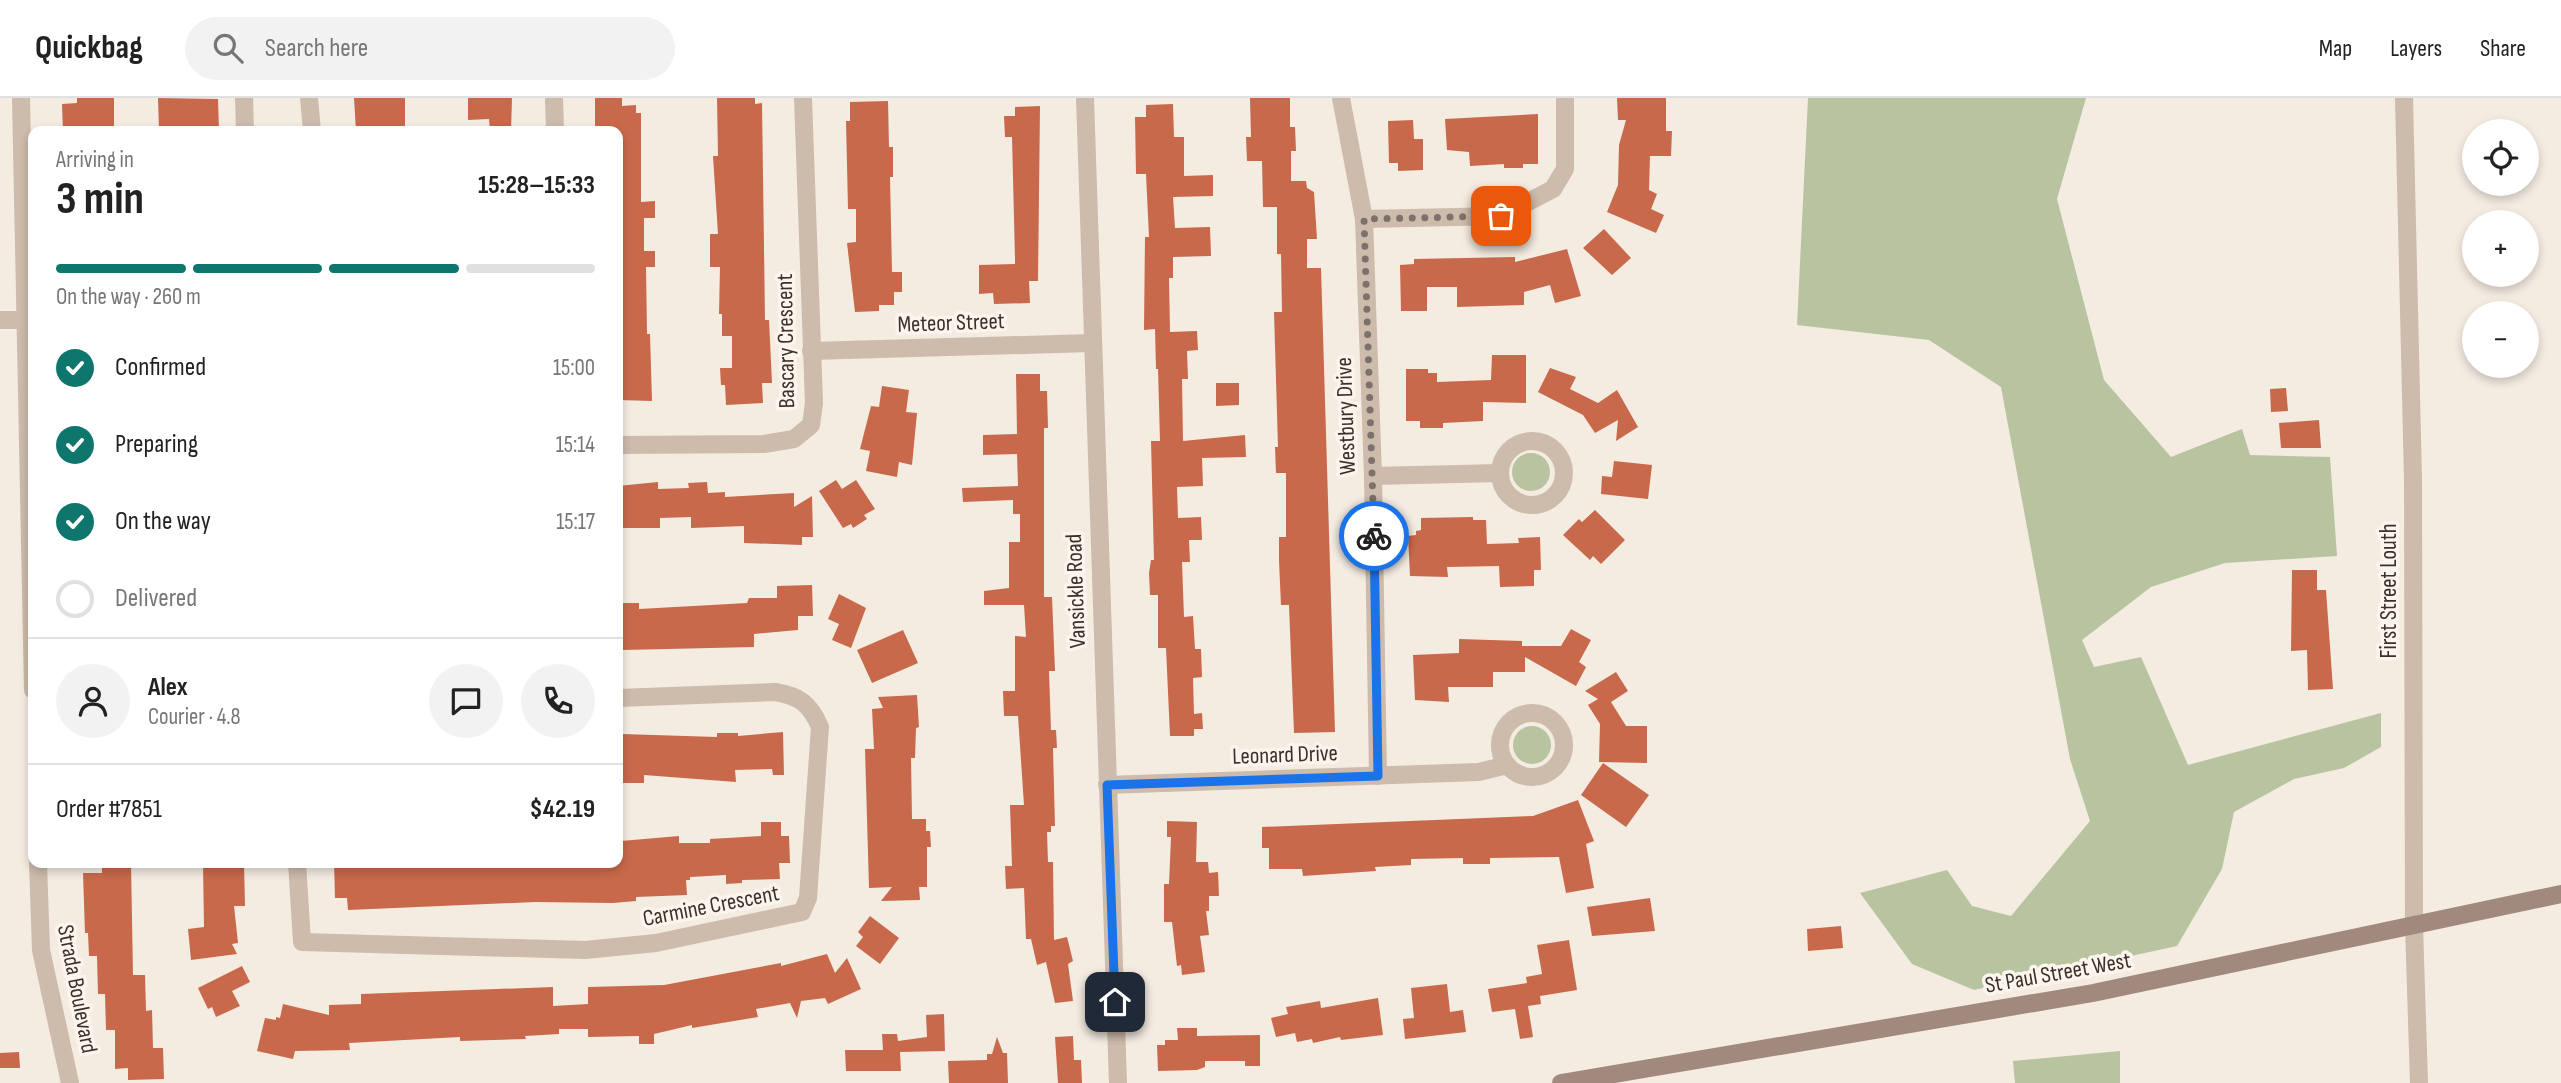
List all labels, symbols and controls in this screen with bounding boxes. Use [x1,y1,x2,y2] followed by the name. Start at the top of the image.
[185,17,675,80] search box
[35,28,143,68] text: Quickbag
[209,29,247,67] icon: search
[265,33,368,64] text: Search here
[2319,34,2352,63] text: Map
[2390,34,2442,63] text: Layers
[2480,34,2526,63] text: Share
[2462,119,2539,378] map controls
[2462,119,2539,196] button: locate
[56,146,134,174] text: Arriving in
[478,170,595,201] text: 15:28–15:33
[56,172,144,227] text: 3 min
[1471,186,1531,246] pin
[1482,197,1520,235] icon: bag
[2462,210,2539,287] button: +
[771,273,801,409] street label: Bascary Crescent
[56,283,201,311] text: On the way · 260 m
[2462,301,2539,378] button: −
[897,307,1005,339] street label: Meteor Street
[56,349,94,387] icon: check
[115,352,206,383] text: Confirmed
[553,354,595,382] text: 15:00
[1330,357,1362,475] street label: Westbury Drive
[56,426,94,464] icon: check
[115,429,198,460] text: Preparing
[556,431,595,459] text: 15:14
[1339,501,1409,571] courier
[56,503,94,541] icon: check
[115,506,211,537] text: On the way
[556,508,595,536] text: 15:17
[1355,517,1393,555] icon: bike
[2375,524,2403,659] street label: First Street Louth
[1060,533,1092,649] street label: Vansickle Road
[115,583,197,614] text: Delivered
[56,664,130,738] button: person
[429,664,503,738] button: chat
[521,664,595,738] button: phone
[148,672,188,703] text: Alex
[148,703,241,731] text: Courier · 4.8
[1232,739,1338,771] street label: Leonard Drive
[56,794,162,825] text: Order #7851
[529,794,595,825] text: $42.19
[641,879,781,933] street label: Carmine Crescent
[51,922,103,1056] street label: Strada Boulevard
[1983,946,2133,1000] street label: St Paul Street West
[1085,972,1145,1032] pin
[1096,983,1134,1021] icon: home

